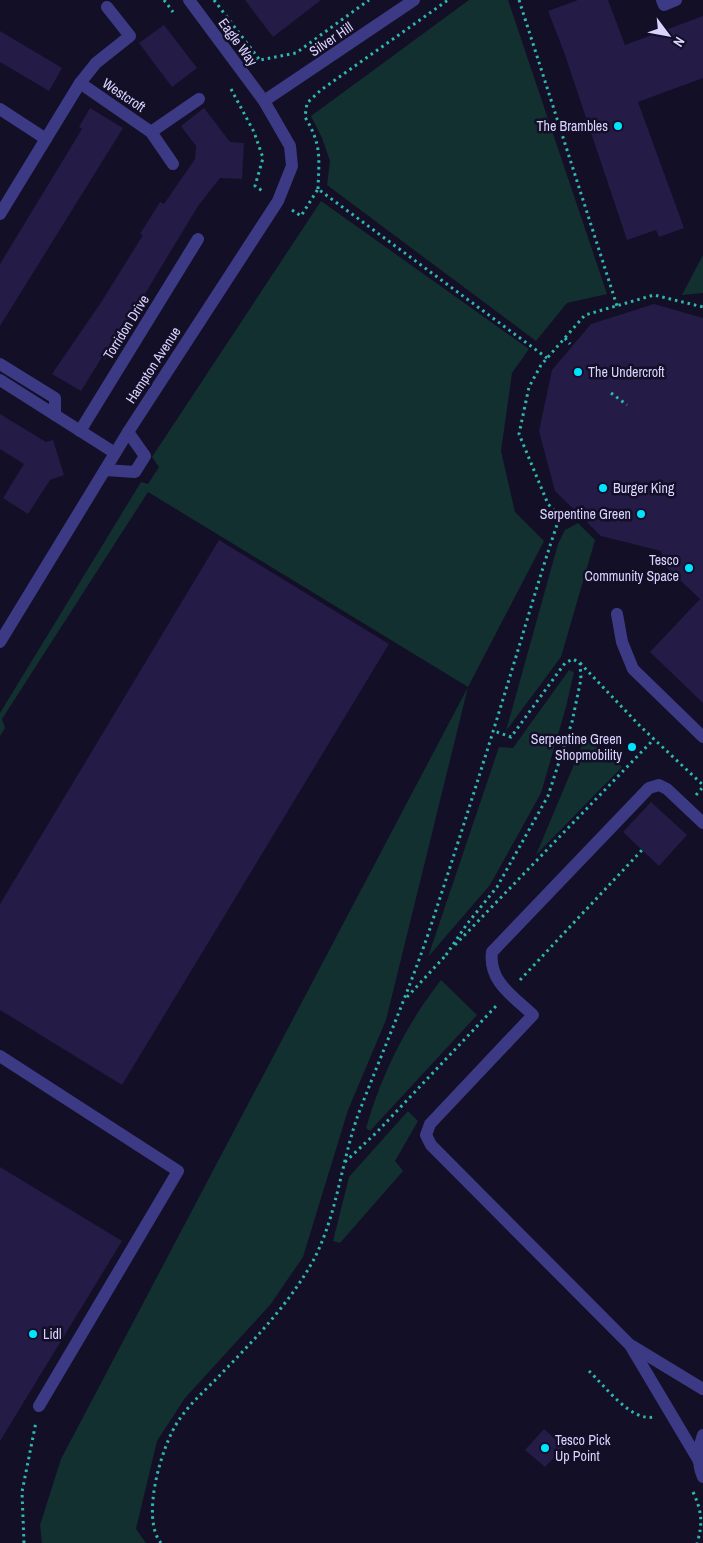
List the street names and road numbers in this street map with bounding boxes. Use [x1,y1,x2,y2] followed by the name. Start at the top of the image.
[215,14,262,70] street label: Eagle Way
[306,18,356,60] street label: Silver Hill
[99,74,149,116] street label: Westcroft
[99,291,153,363] street label: Torridon Drive
[122,323,184,407] street label: Hampton Avenue

